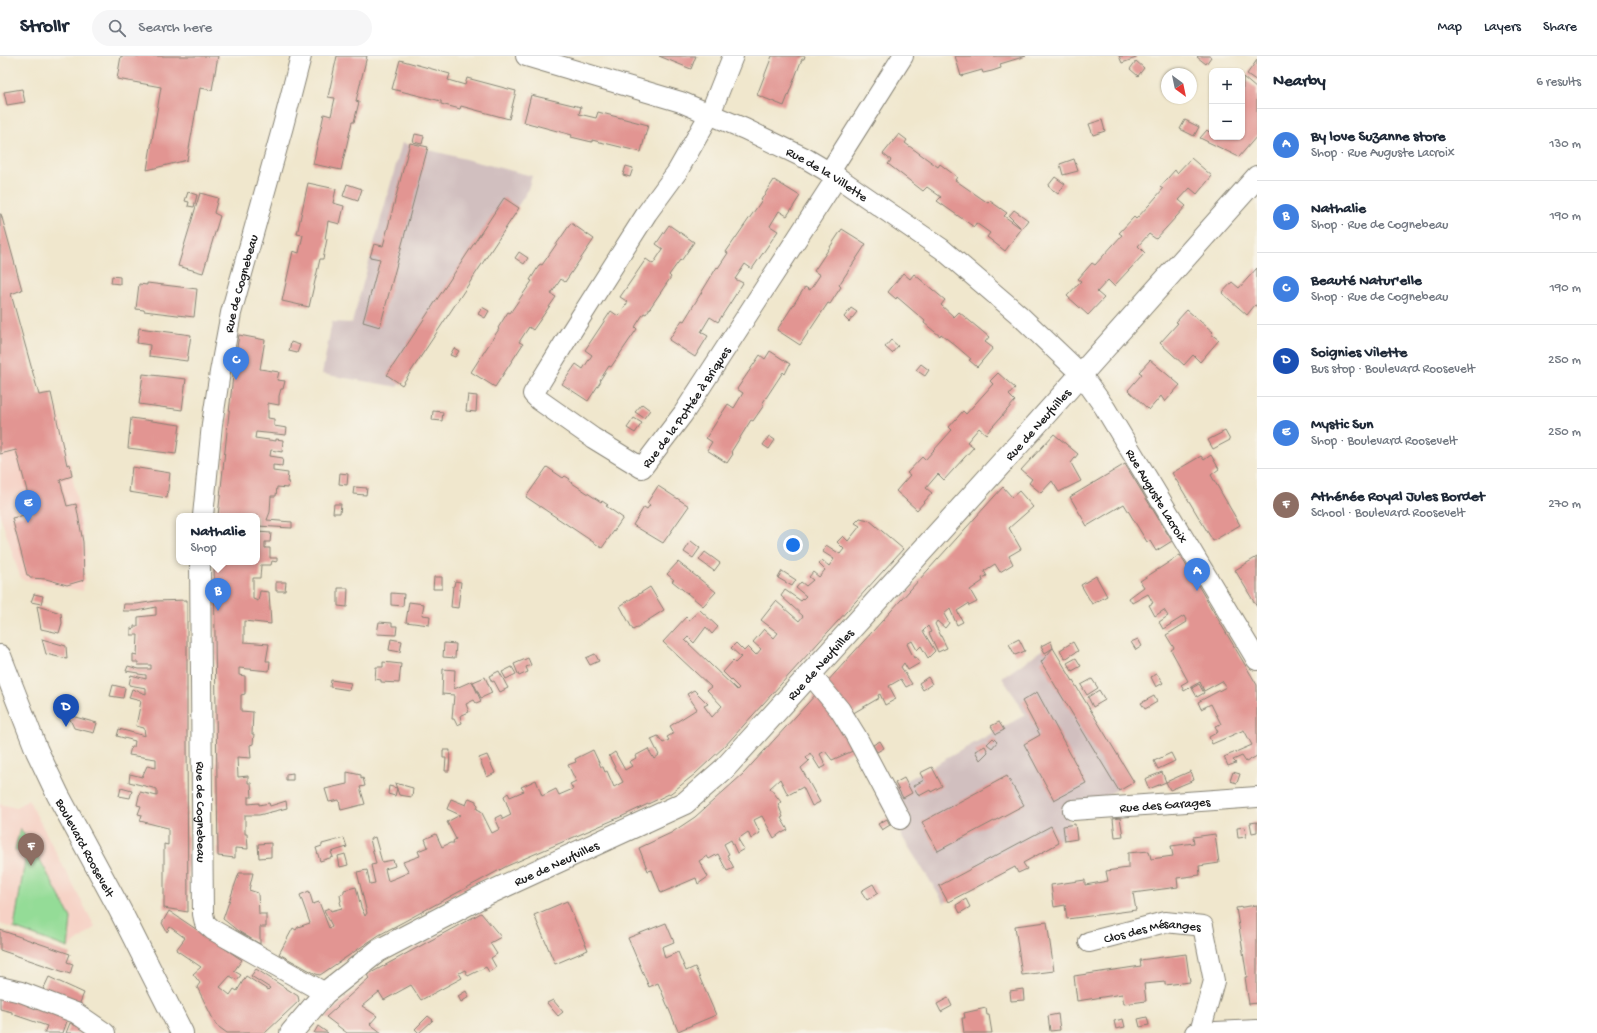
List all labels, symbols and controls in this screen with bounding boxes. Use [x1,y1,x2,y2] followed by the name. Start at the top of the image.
[92,10,372,46] search box
[20,16,68,39] text: Strollr
[106,17,128,39] icon: search
[138,19,212,37] text: Search here
[1438,19,1462,36] text: Map
[1484,19,1521,36] text: Layers
[1543,19,1577,36] text: Share
[1161,68,1197,104] north arrow
[1209,68,1245,140] map controls
[1209,68,1245,104] button: +
[1273,72,1326,92] text: Nearby
[1536,75,1581,90] text: 6 results
[1209,104,1245,140] button: −
[1311,128,1446,146] text: By love Suzanne store
[1282,137,1290,152] text: A
[1549,137,1581,152] text: 130 m
[783,145,870,206] street label: Rue de la Villette
[1311,146,1455,161] text: Shop · Rue Auguste Lacroix
[1311,200,1366,218] text: Nathalie
[1283,209,1289,224] text: B
[1550,209,1581,224] text: 190 m
[1311,218,1448,233] text: Shop · Rue de Cognebeau
[222,233,262,334] street label: Rue de Cognebeau
[1311,272,1422,290] text: Beauté Natur'elle
[1282,281,1290,296] text: C
[1550,281,1581,296] text: 190 m
[1311,290,1448,305] text: Shop · Rue de Cognebeau
[640,344,735,472] street label: Rue de la Pottée à Briques
[1311,344,1407,362] text: Soignies Vilette
[223,347,249,380] pin: C
[1282,353,1290,368] text: D
[1548,353,1581,368] text: 250 m
[1311,362,1475,377] text: Bus stop · Boulevard Roosevelt
[1003,385,1076,464] street label: Rue de Neufvilles
[1311,416,1373,434] text: Mystic Sun
[1282,425,1290,440] text: E
[1548,425,1581,440] text: 250 m
[1311,434,1457,449] text: Shop · Boulevard Roosevelt
[1121,447,1190,547] street label: Rue Auguste Lacroix
[1311,488,1485,506] text: Athénée Royal Jules Bordet
[15,490,41,523] pin: E
[1283,497,1289,512] text: F
[1548,497,1581,512] text: 270 m
[1311,506,1465,521] text: School · Boulevard Roosevelt
[176,513,260,565] popup
[191,523,245,541] text: Nathalie
[783,535,803,555] your location
[191,541,217,556] text: Shop
[1184,558,1210,591] pin: A
[205,578,231,611] pin: B
[785,626,858,704] street label: Rue de Neufvilles
[53,694,79,727] pin: D
[192,761,208,863] street label: Rue de Cognebeau
[1119,795,1212,817] street label: Rue des Garages
[51,796,117,902] street label: Boulevard Roosevelt
[18,833,44,866] pin: F
[512,838,603,891] street label: Rue de Neufvilles
[1102,917,1203,948] street label: Clos des Mésanges

